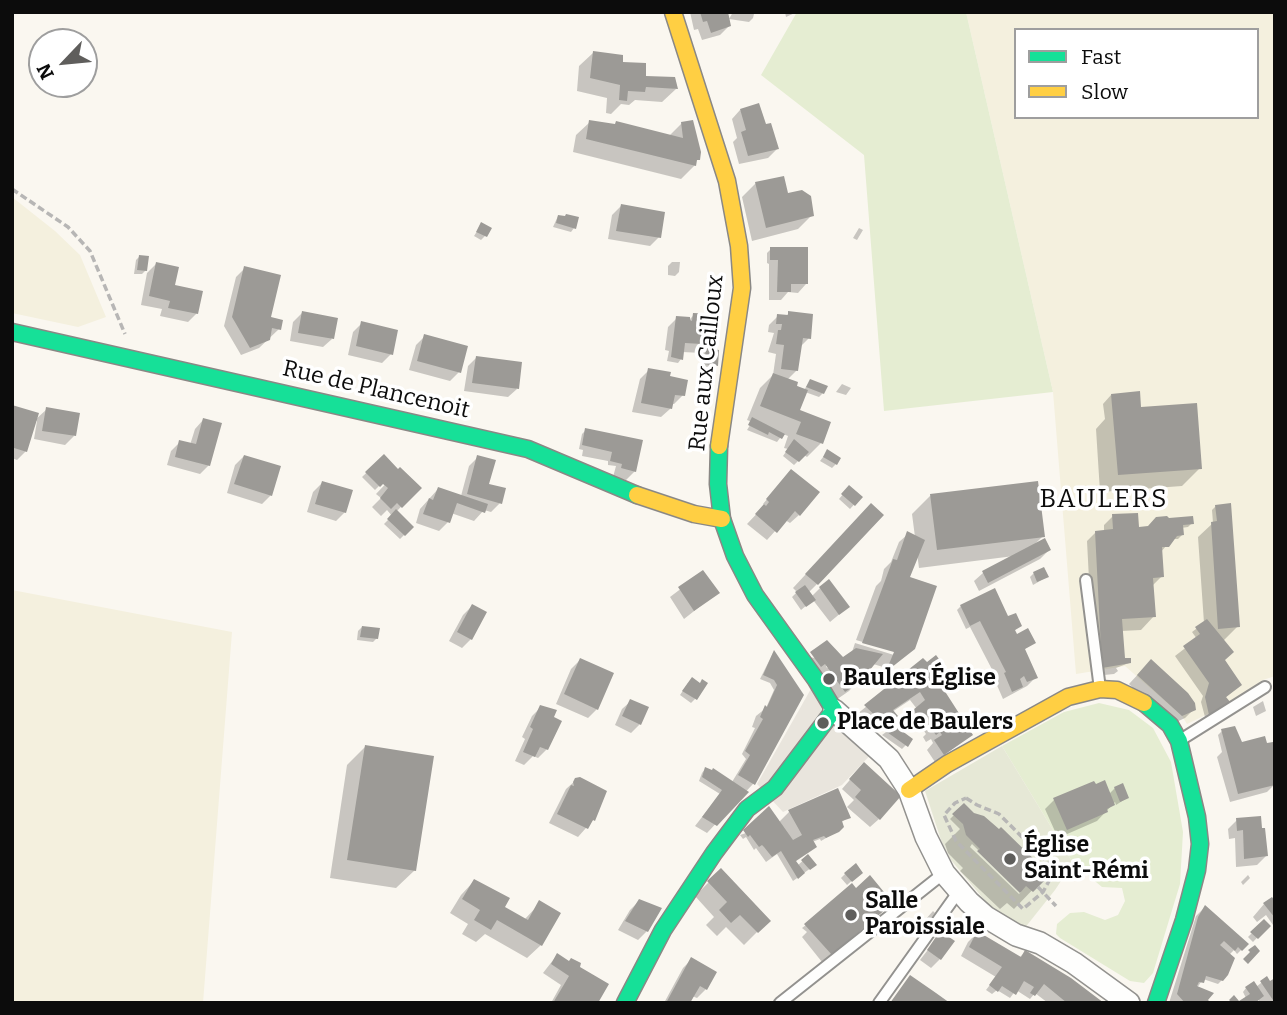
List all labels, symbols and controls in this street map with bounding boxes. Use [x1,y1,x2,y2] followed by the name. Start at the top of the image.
[28,28,98,98] north arrow
[1014,28,1259,119] legend
[1081,44,1121,70] text: Fast
[32,60,59,83] text: N
[1081,79,1128,105] text: Slow
[684,273,730,453] street label: Rue aux Cailloux
[280,355,472,425] street label: Rue de Plancenoit
[1040,484,1168,516] district label: BAULERS
[843,665,996,693] place label: Baulers Église
[821,671,837,687] marker: Baulers Église
[837,709,1013,737] place label: Place de Baulers
[815,715,831,731] marker: Place de Baulers
[1024,832,1149,886] place label: Église Saint-Rémi
[1002,851,1018,867] marker: Église Saint-Rémi
[865,888,985,942] place label: Salle Paroissiale
[843,907,859,923] marker: Salle Paroissiale

